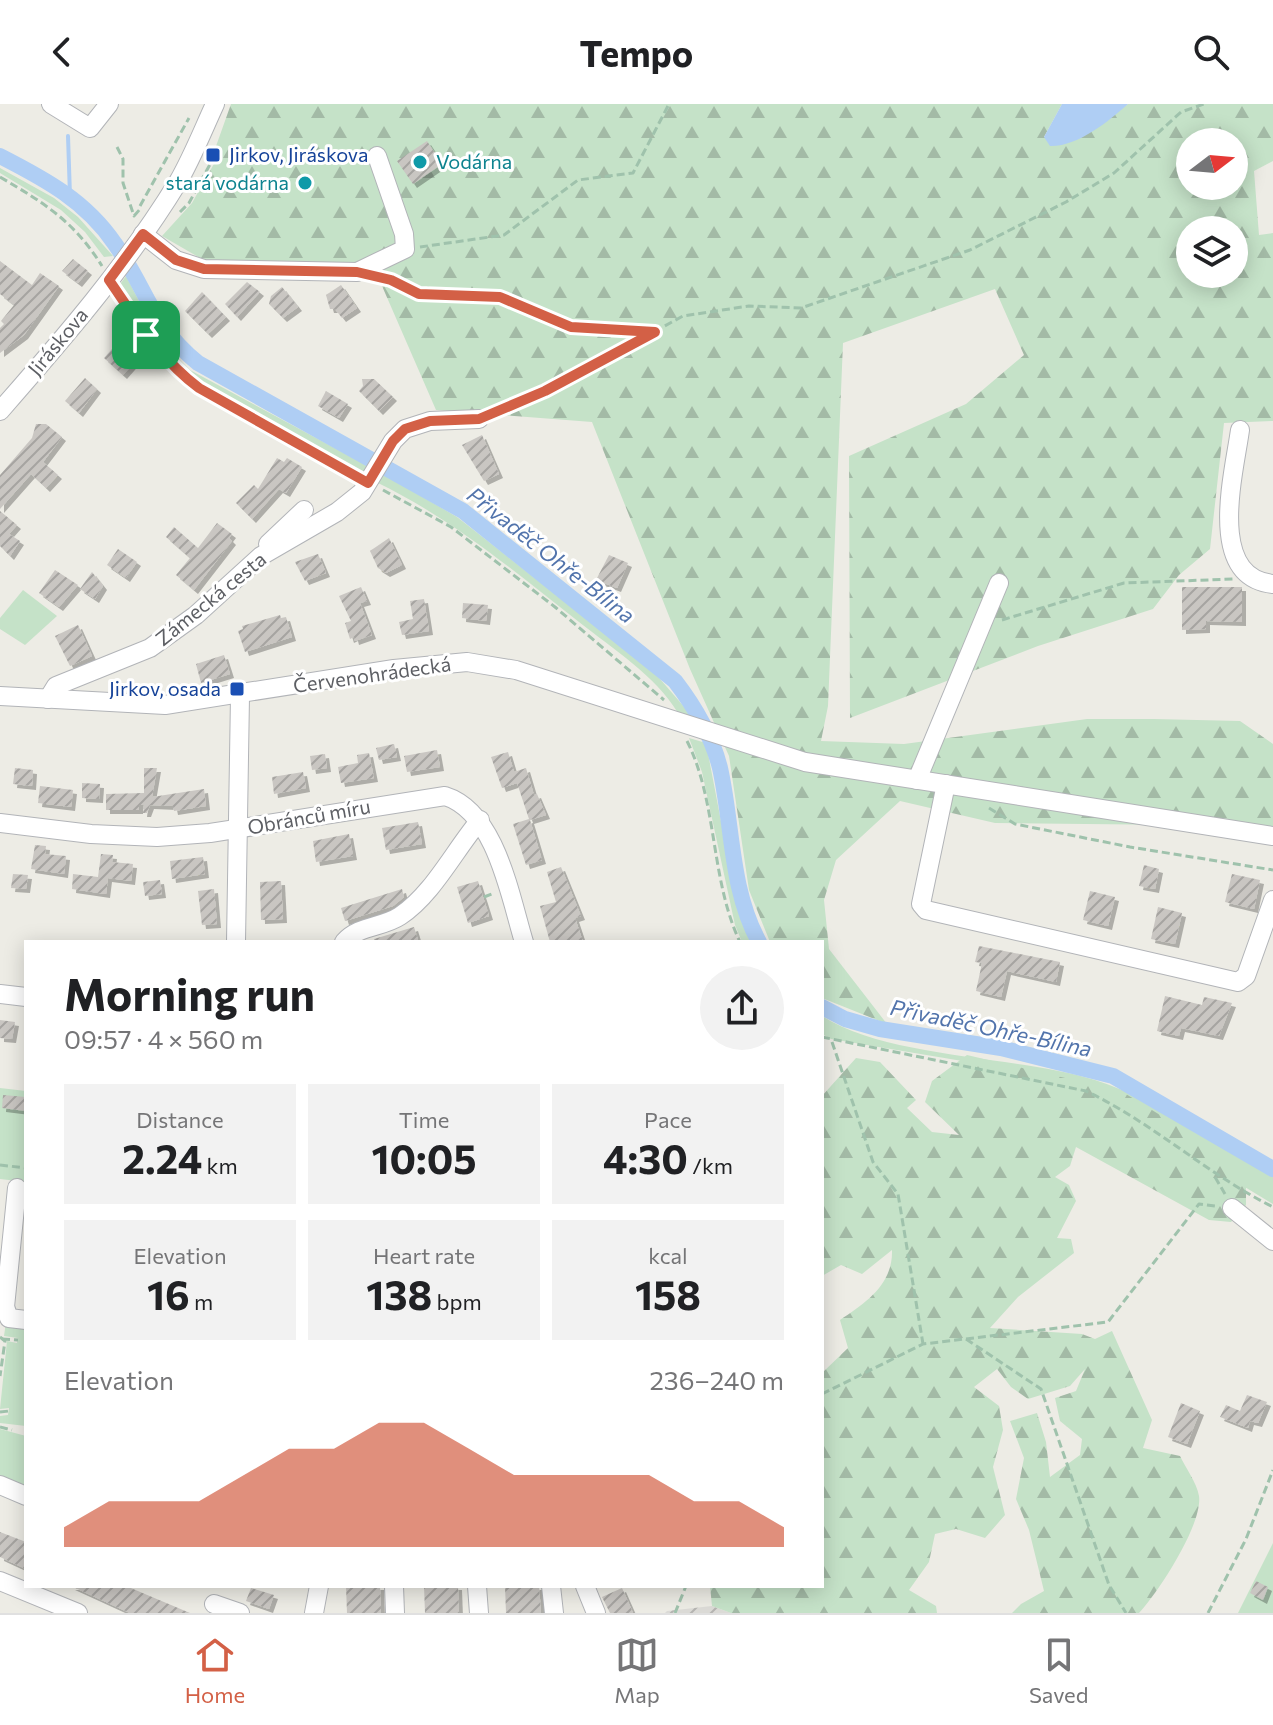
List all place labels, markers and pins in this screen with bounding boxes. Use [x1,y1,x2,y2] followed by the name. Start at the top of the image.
[229,142,368,166] place label: Jirkov, Jiráskova
[204,146,222,164] marker: Jirkov, Jiráskova
[436,149,512,173] place label: Vodárna
[411,153,429,171] marker: Vodárna
[166,170,289,194] place label: stará vodárna
[296,174,314,192] marker: stará vodárna
[112,301,180,369] pin
[109,676,221,700] place label: Jirkov, osada
[228,680,246,698] marker: Jirkov, osada

